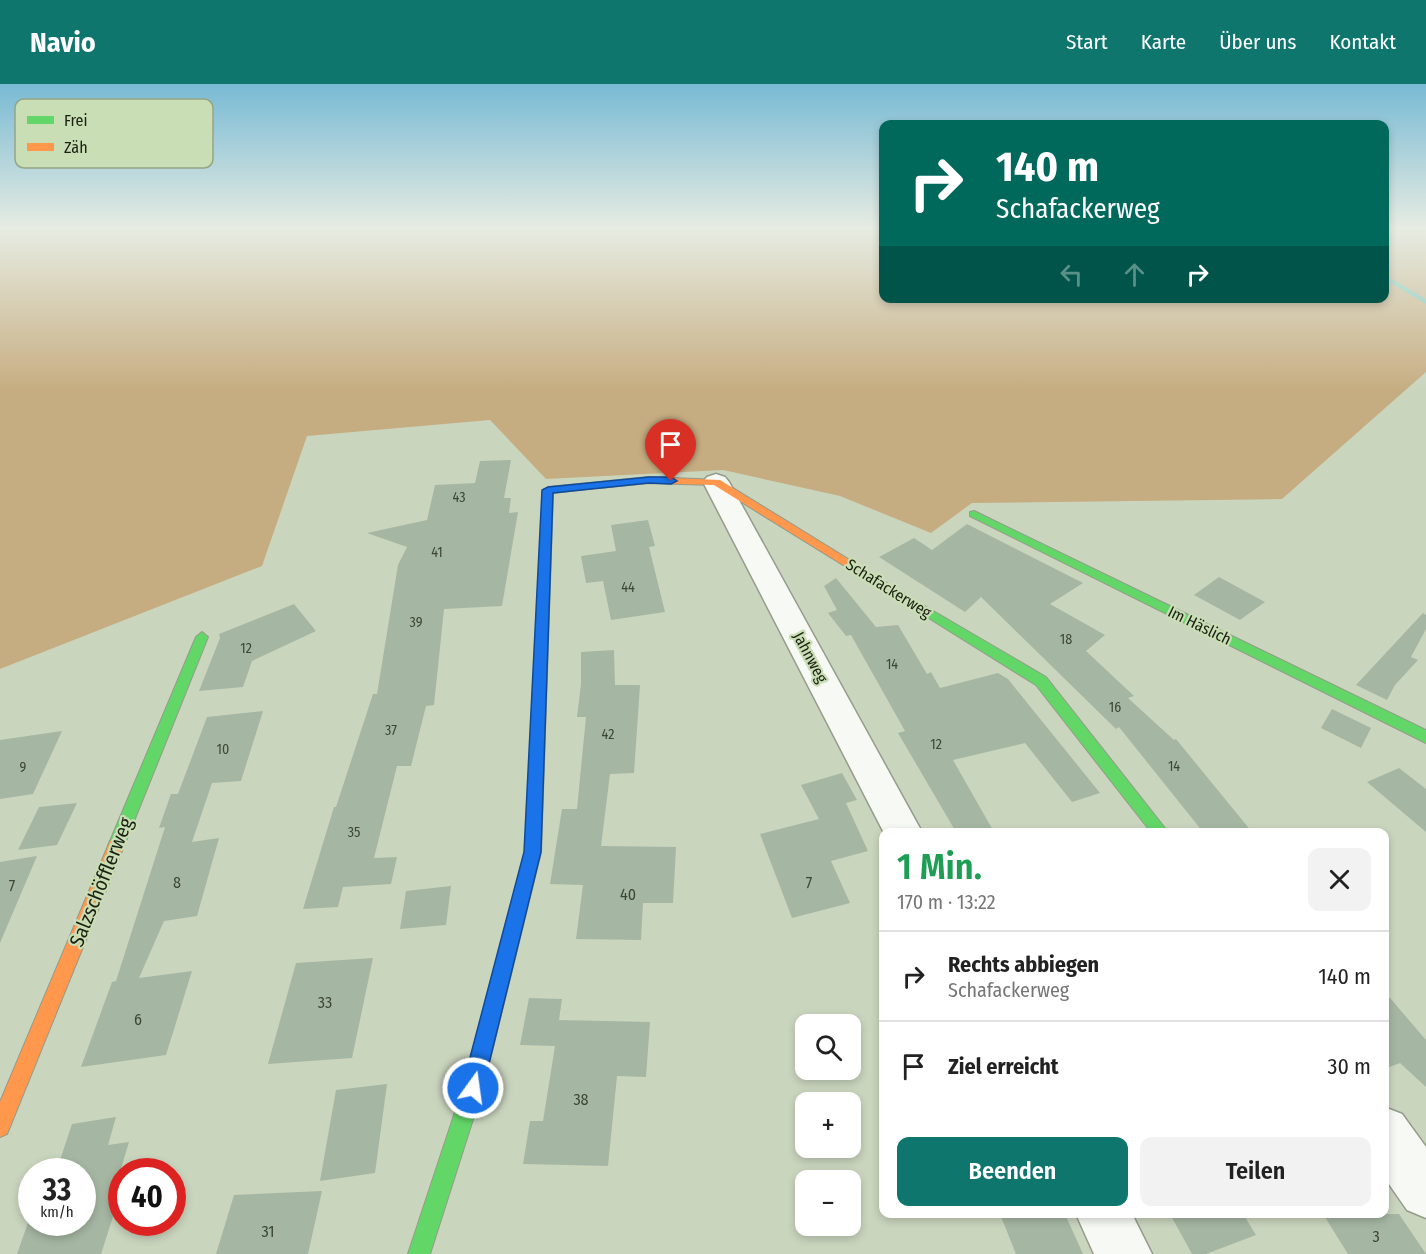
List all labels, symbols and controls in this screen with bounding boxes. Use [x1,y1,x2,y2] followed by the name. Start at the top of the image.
[30,26,96,59] text: Navio
[1066,29,1108,55] text: Start
[1141,29,1186,55] text: Karte
[1219,29,1296,55] text: Über uns
[1329,29,1396,55] text: Kontakt
[15,99,213,168] legend
[64,111,88,130] text: Frei
[64,138,88,157] text: Zäh
[996,142,1099,192] text: 140 m
[897,144,975,222] icon: right
[996,193,1160,225] text: Schafackerweg
[1055,258,1088,291] icon: left
[1118,258,1151,291] icon: ahead
[1181,258,1214,291] icon: right
[645,419,696,481] pin
[654,428,687,461] icon: arrive
[453,489,465,506] house number: 43
[431,544,443,561] house number: 41
[843,555,935,622] street label: Schafackerweg
[621,579,635,596] house number: 44
[1165,602,1235,649] street label: Im Häslich
[410,614,423,631] house number: 39
[789,629,832,686] street label: Jahnweg
[1060,631,1072,648] house number: 18
[240,640,252,657] house number: 12
[886,656,898,673] house number: 14
[1109,699,1121,716] house number: 16
[385,722,397,739] house number: 37
[602,726,614,743] house number: 42
[930,736,942,753] house number: 12
[217,741,229,758] house number: 10
[1168,758,1180,775] house number: 14
[20,759,27,776] house number: 9
[64,813,138,950] street label: Salzschöfflerweg
[348,824,360,841] house number: 35
[897,845,982,889] text: 1 Min.
[1308,848,1371,911] button: close
[173,873,181,892] house number: 8
[806,873,813,892] house number: 7
[9,876,16,895] house number: 7
[620,885,636,904] house number: 40
[897,890,996,914] text: 170 m · 13:22
[948,951,1099,978] text: Rechts abbiegen
[897,960,930,993] icon: right
[1318,963,1371,990] text: 140 m
[948,978,1069,1002] text: Schafackerweg
[318,993,332,1012] house number: 33
[134,1010,142,1029] house number: 6
[795,1014,861,1236] map controls
[795,1014,861,1080] button: search
[897,1050,930,1083] icon: arrive
[948,1053,1059,1080] text: Ziel erreicht
[1328,1053,1371,1080] text: 30 m
[441,1056,505,1120] position arrow
[573,1090,589,1109] house number: 38
[795,1092,861,1158] button: +
[897,1137,1128,1206] button: Beenden
[1140,1137,1371,1206] button: Teilen
[108,1158,186,1236] speed limit sign: 40
[795,1170,861,1236] button: −
[43,1172,71,1208] text: 33
[40,1203,74,1221] text: km/h
[261,1222,275,1241] house number: 31
[1372,1227,1380,1246] house number: 3

